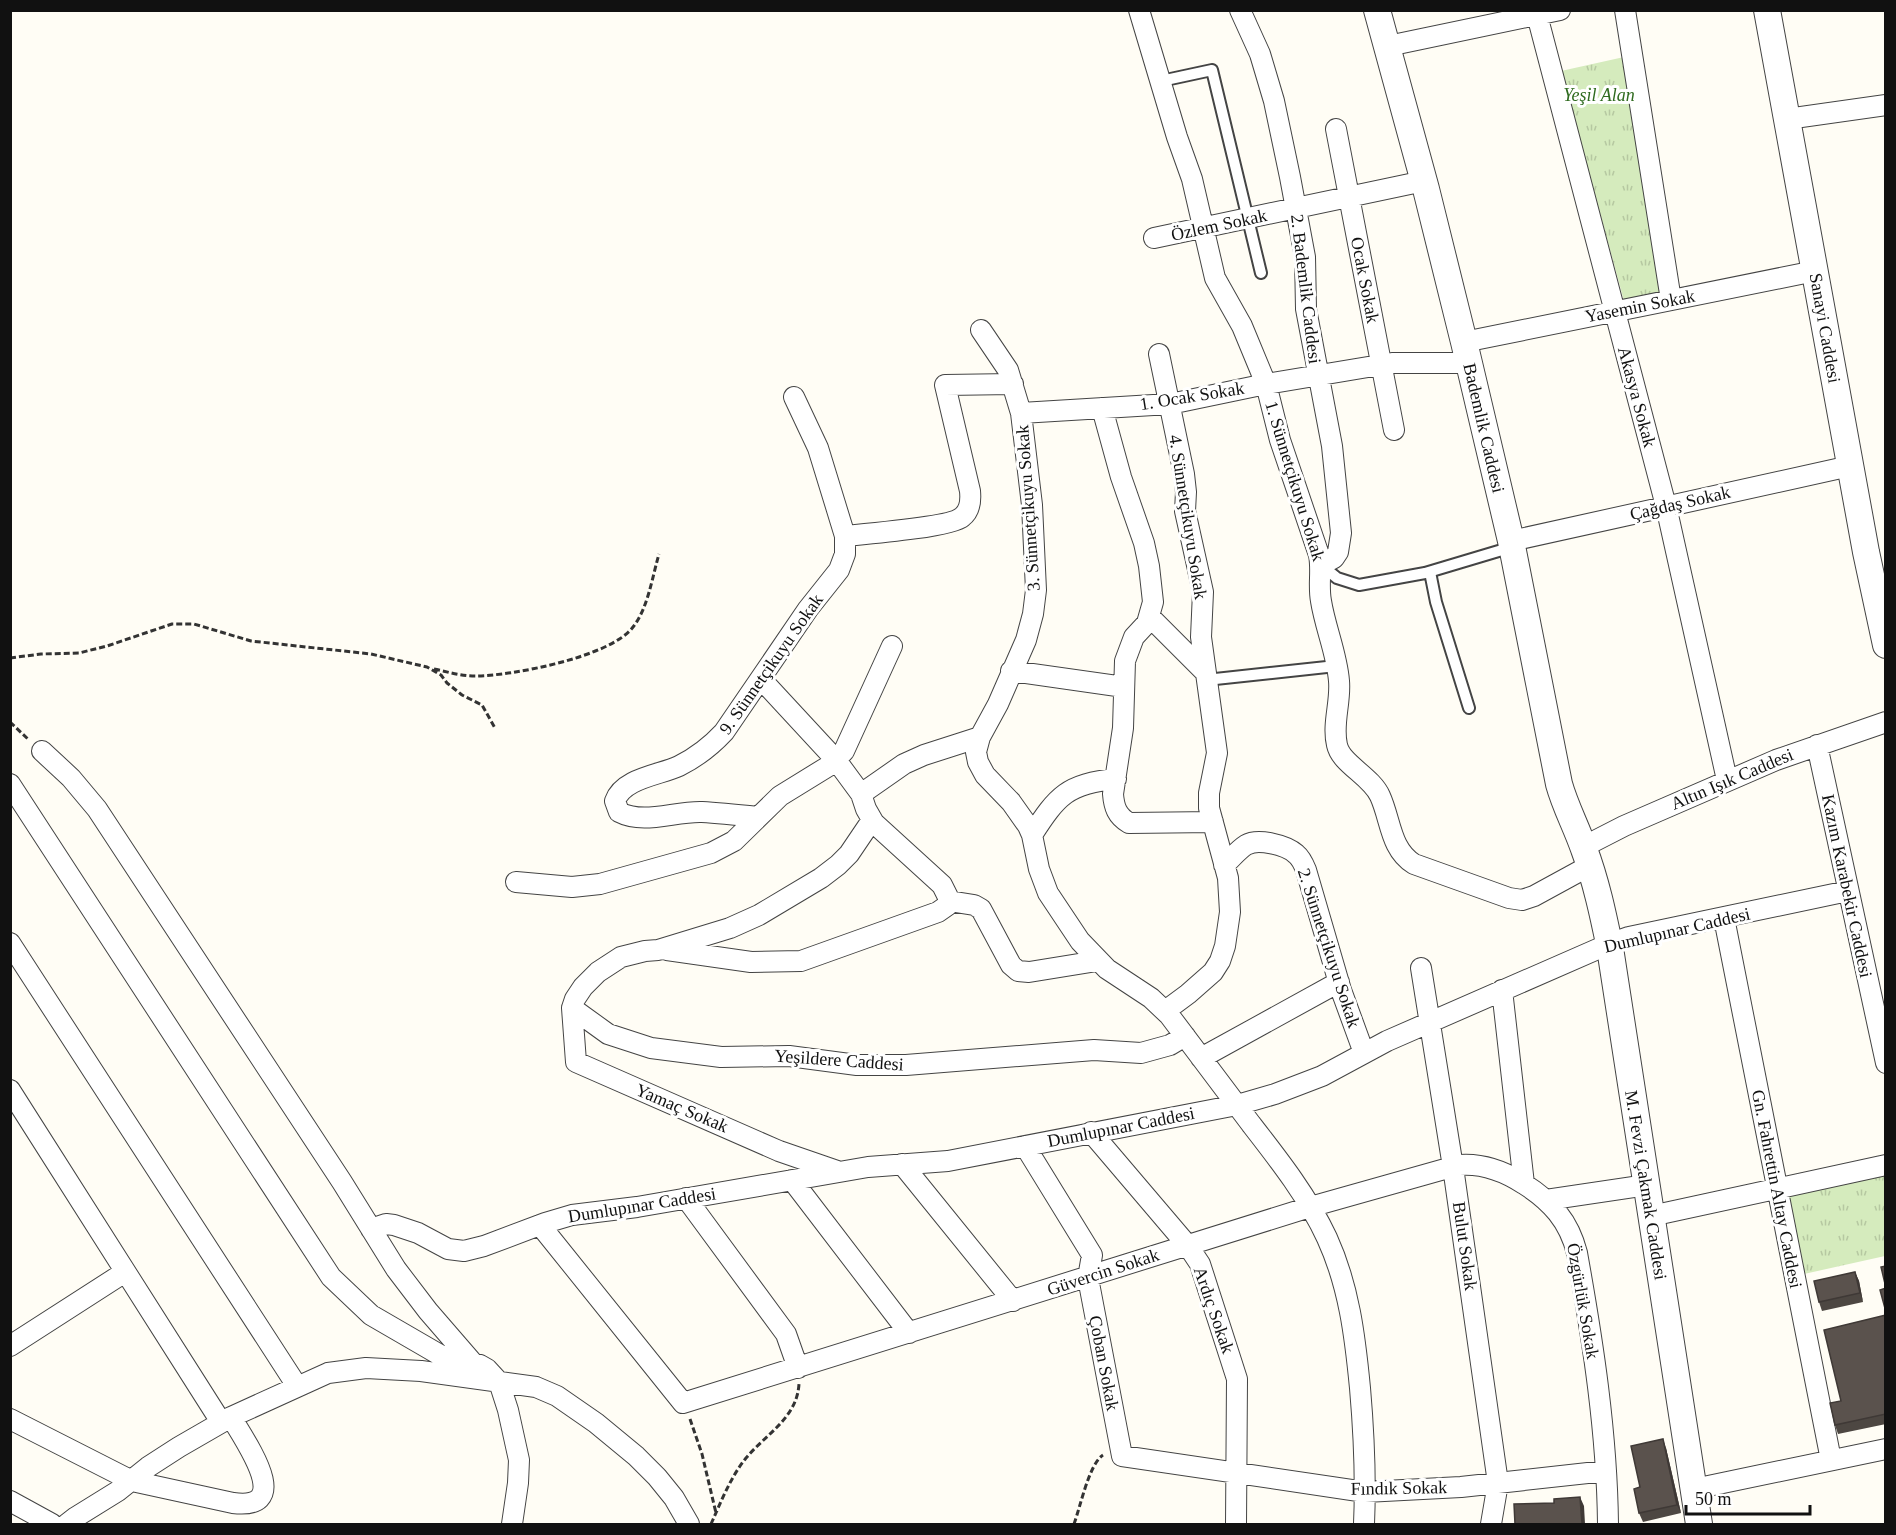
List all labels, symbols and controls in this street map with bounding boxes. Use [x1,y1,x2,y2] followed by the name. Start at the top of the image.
[1563,85,1635,105] park label: Yeşil Alan
[1169,205,1269,245] street label: Özlem Sokak
[1287,213,1325,365] street label: 2. Bademlik Caddesi
[1347,235,1383,325] street label: Ocak Sokak
[1805,271,1845,385] street label: Sanayi Caddesi
[1583,286,1697,326] street label: Yasemin Sokak
[1614,344,1660,450] street label: Akasya Sokak
[1459,361,1509,495] street label: Bademlik Caddesi
[1138,378,1246,414] street label: 1. Ocak Sokak
[1261,398,1329,564] street label: 1. Sünnetçikuyu Sokak
[1012,424,1044,592] street label: 3. Sünnetçikuyu Sokak
[1165,433,1211,601] street label: 4. Sünnetçikuyu Sokak
[1628,482,1732,524] street label: Çağdaş Sokak
[715,590,827,738] street label: 9. Sünnetçikuyu Sokak
[1668,744,1796,814] street label: Altın Işık Caddesi
[1818,792,1876,980] street label: Kazım Karabekir Caddesi
[1294,866,1364,1030] street label: 2. Sünnetçikuyu Sokak
[1602,903,1752,957] street label: Dumlupınar Caddesi
[774,1046,904,1074] street label: Yeşildere Caddesi
[633,1080,731,1136] street label: Yamaç Sokak
[1748,1088,1806,1290] street label: Gn. Fahrettin Altay Caddesi
[1621,1089,1671,1281] street label: M. Fevzi Çakmak Caddesi
[1046,1103,1196,1151] street label: Dumlupınar Caddesi
[567,1183,717,1227] street label: Dumlupınar Caddesi
[1449,1200,1481,1292] street label: Bulut Sokak
[1563,1241,1603,1361] street label: Özgürlük Sokak
[1045,1244,1161,1300] street label: Güvercin Sokak
[1190,1264,1238,1356] street label: Ardıç Sokak
[1085,1314,1123,1412] street label: Çoban Sokak
[1351,1477,1447,1499] street label: Fındık Sokak
[1686,1478,1810,1516] scale bar
[1695,1489,1732,1509] text: 50 m

